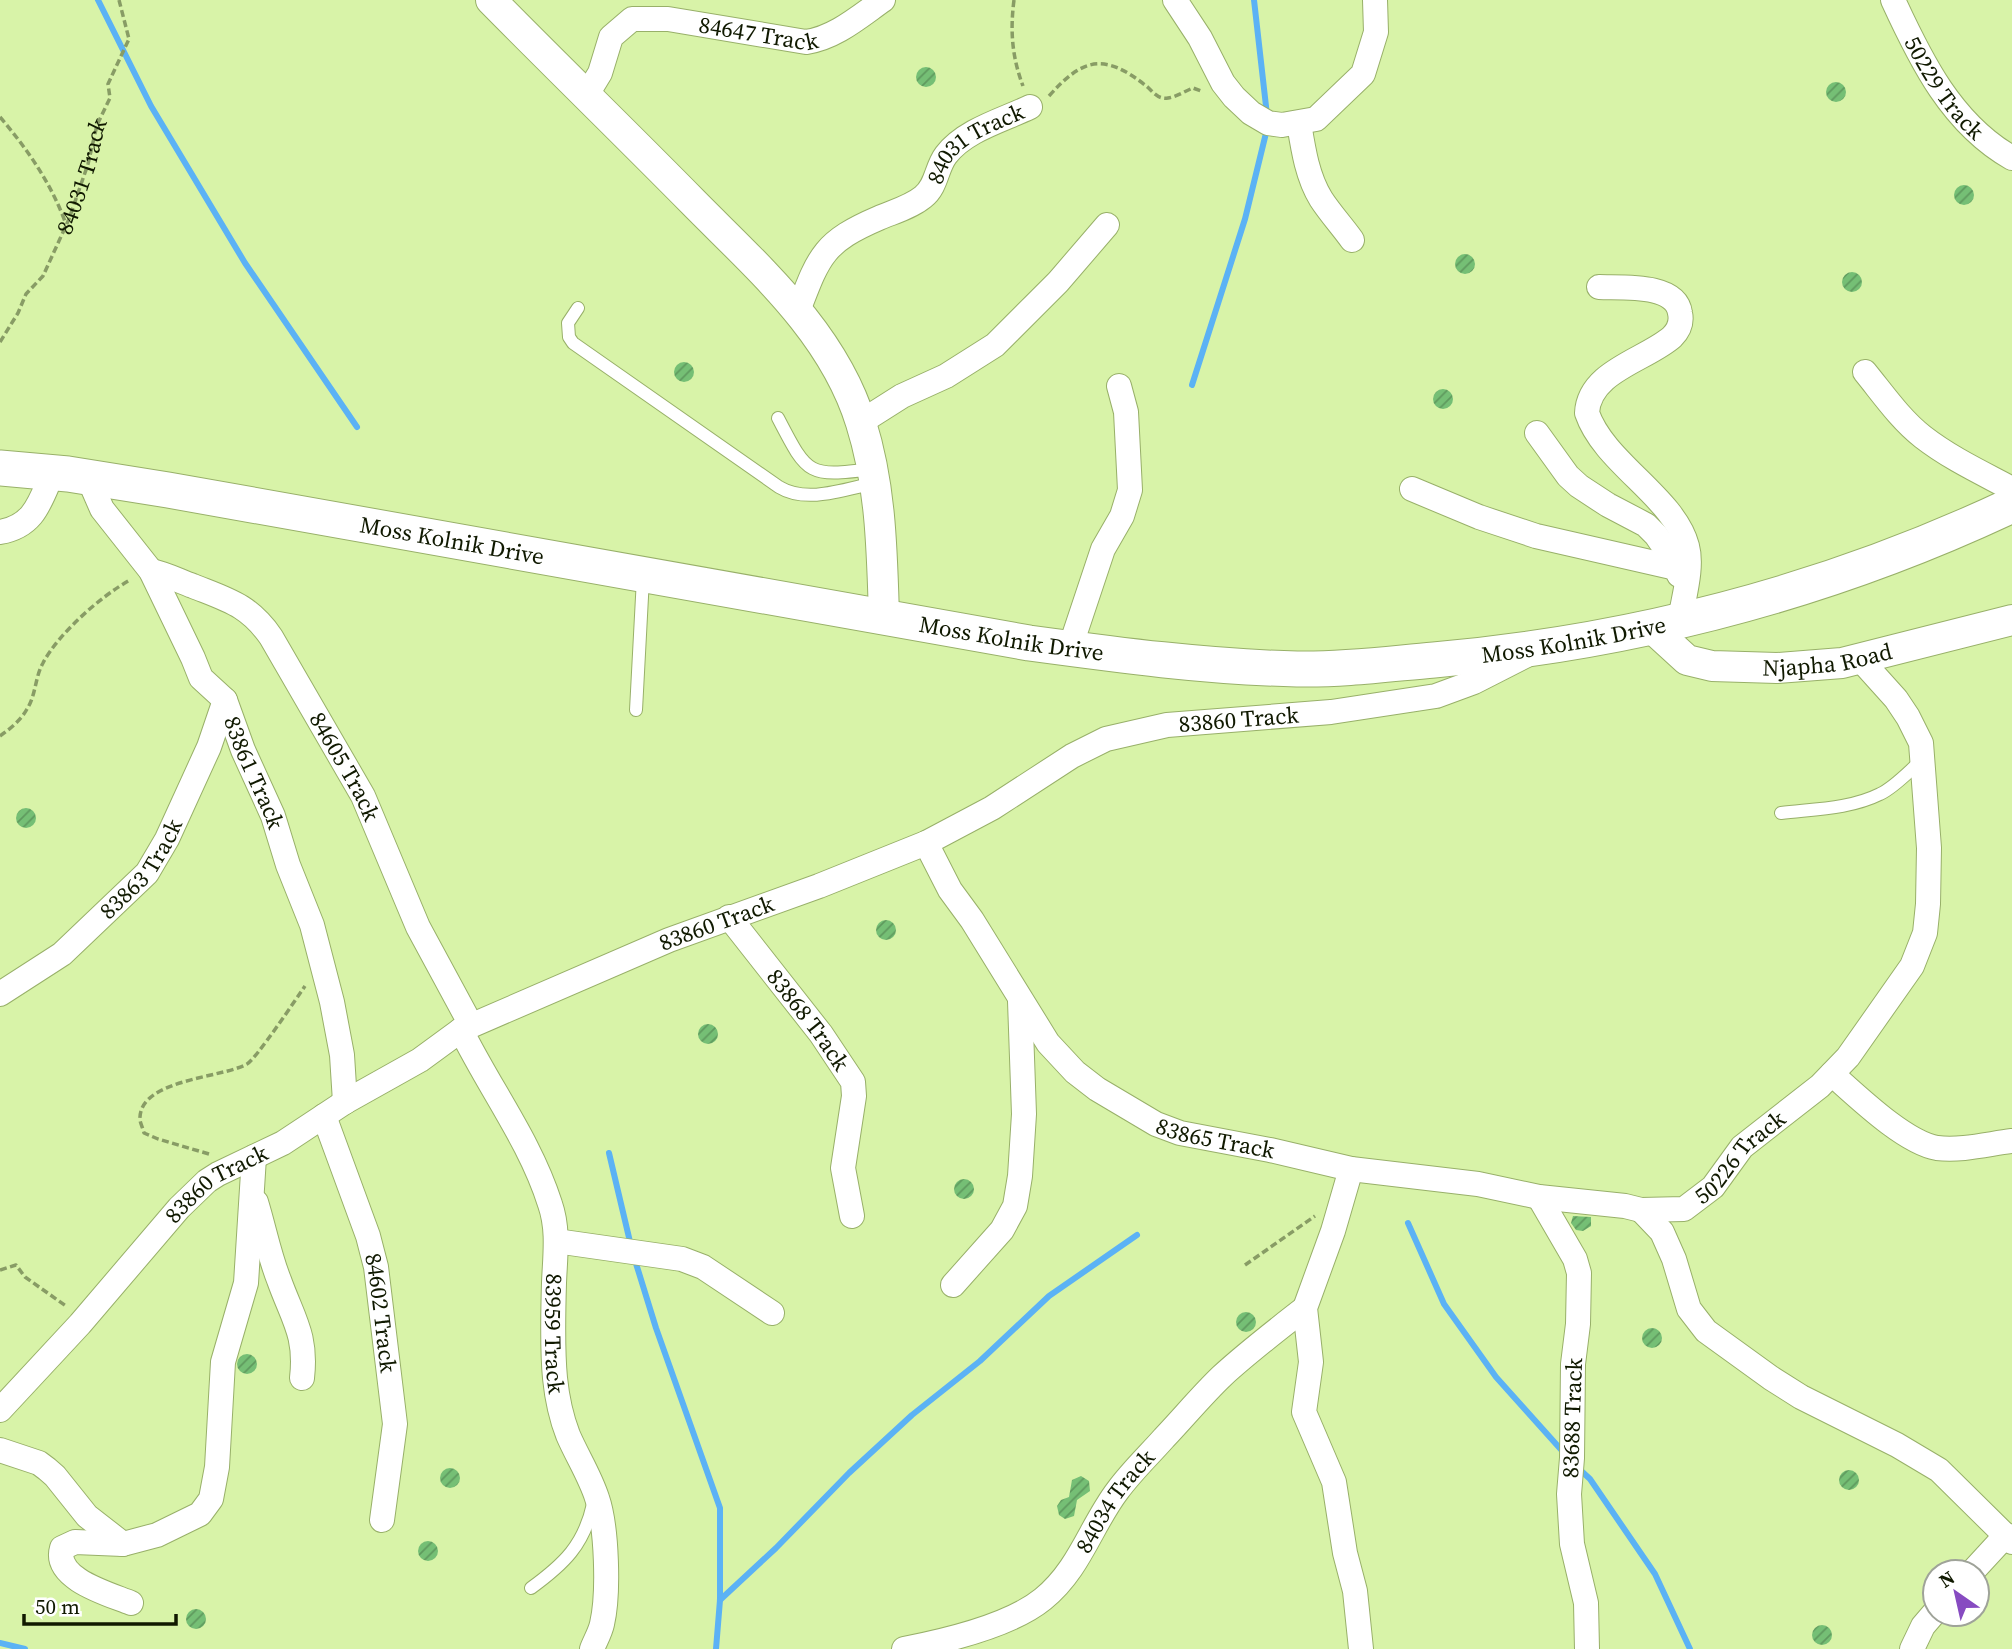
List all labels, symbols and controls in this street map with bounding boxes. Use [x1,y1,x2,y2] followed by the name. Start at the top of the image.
[697,8,822,58] street label: 84647 Track
[1897,30,1991,147] street label: 50229 Track
[919,95,1029,189] street label: 84031 Track
[48,112,115,240] street label: 84031 Track
[357,508,547,573] street label: Moss Kolnik Drive
[917,608,1106,669] street label: Moss Kolnik Drive
[1480,608,1669,671] street label: Moss Kolnik Drive
[1762,635,1895,684] street label: Njapha Road
[1177,699,1300,740] street label: 83860 Track
[302,706,388,826] street label: 84605 Track
[216,712,292,833] street label: 83861 Track
[92,813,190,926] street label: 83863 Track
[654,887,779,959] street label: 83860 Track
[760,962,857,1078] street label: 83868 Track
[1688,1103,1792,1212] street label: 50226 Track
[1152,1109,1278,1167] street label: 83865 Track
[157,1136,273,1230] street label: 83860 Track
[357,1249,405,1375] street label: 84602 Track
[537,1273,573,1396] street label: 83959 Track
[1554,1357,1590,1479] street label: 83688 Track
[1068,1442,1162,1559] street label: 84034 Track
[1921,1558,1991,1628] north arrow
[1933,1564,1960,1594] text: N
[24,1582,177,1626] scale bar
[35,1592,80,1621] text: 50 m

